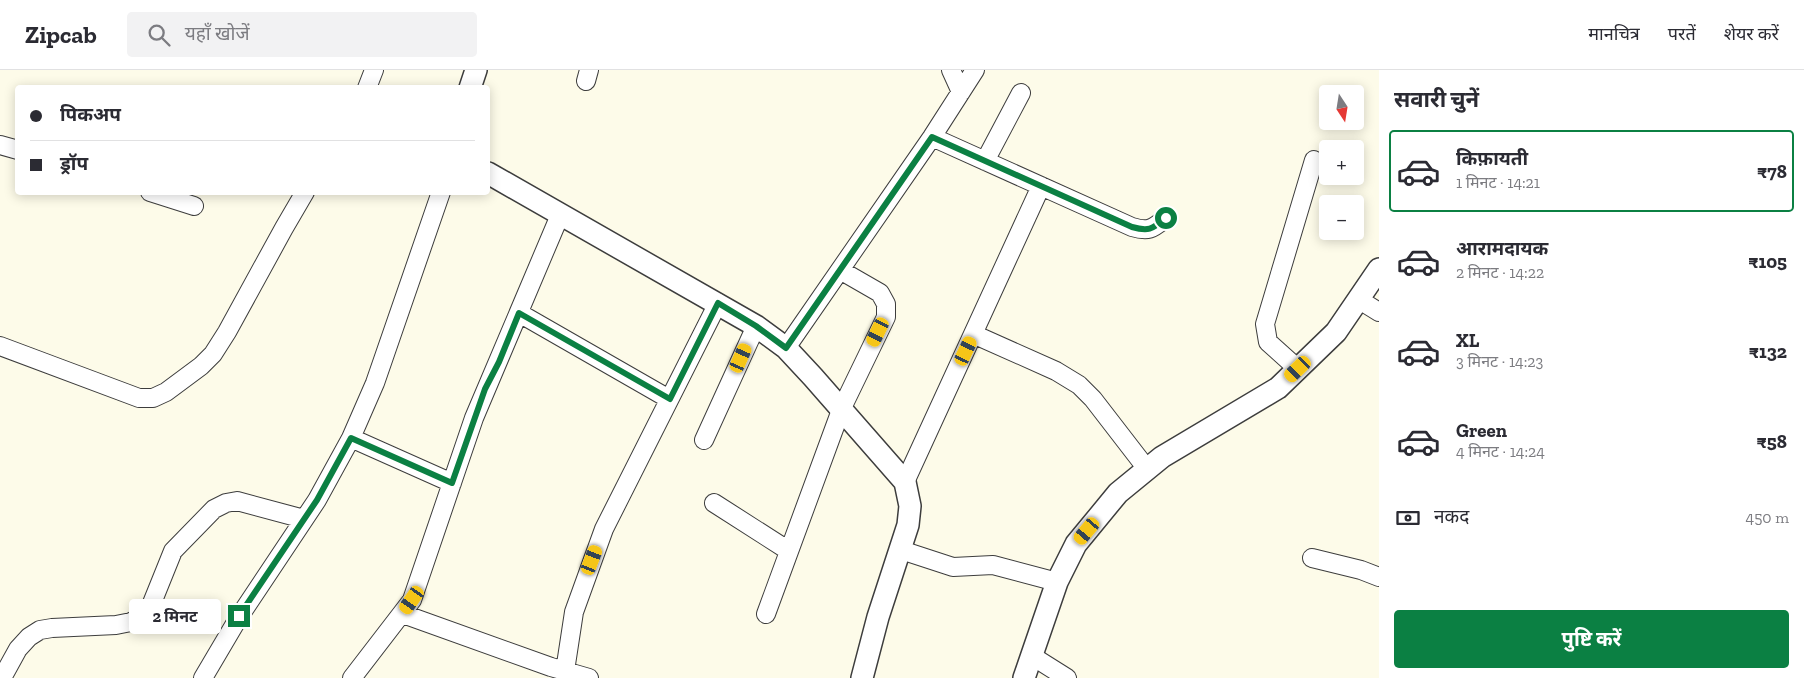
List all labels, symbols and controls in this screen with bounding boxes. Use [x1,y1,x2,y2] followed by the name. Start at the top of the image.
[127,12,477,57] search box
[25,20,97,49] text: Zipcab
[145,21,173,49] icon: search
[185,22,250,45] text: यहाँ खोजें
[1588,23,1640,45] text: मानचित्र
[1668,23,1696,45] text: परतें
[1724,23,1779,45] text: शेयर करें
[1319,85,1364,130] north arrow
[1319,85,1364,240] map controls
[1394,86,1479,113] text: सवारी चुनें
[60,103,121,126] text: पिकअप
[1319,140,1364,185] button: +
[1456,147,1528,170] text: किफ़ायती
[1396,149,1441,194] icon: car
[60,152,88,175] text: ड्रॉप
[1757,160,1787,183] text: ₹78
[1456,173,1540,192] text: 1 मिनट · 14:21
[1319,195,1364,240] button: −
[1155,207,1177,229] route start
[1456,237,1548,260] text: आरामदायक
[1396,239,1441,284] icon: car
[1748,250,1787,273] text: ₹105
[1456,263,1544,282] text: 2 मिनट · 14:22
[864,315,891,349] car
[1396,329,1441,374] icon: car
[1456,329,1479,352] text: XL
[952,334,979,368] car
[1749,340,1787,363] text: ₹132
[728,341,753,375] car
[1456,352,1543,371] text: 3 मिनट · 14:23
[1282,353,1314,385] car
[1396,419,1441,464] icon: car
[1456,419,1507,442] text: Green
[1757,430,1787,453] text: ₹58
[1456,442,1545,461] text: 4 मिनट · 14:24
[1394,504,1422,532] icon: cash
[1434,505,1469,528] text: नकद
[1746,508,1789,527] text: 450 m
[1071,515,1102,547] car
[579,543,604,577] car
[397,583,426,617] car
[129,598,222,634] callout: 2 मिनट
[228,605,250,627] route end
[152,607,198,626] text: 2 मिनट
[1394,610,1789,668] button: पुष्टि करें

